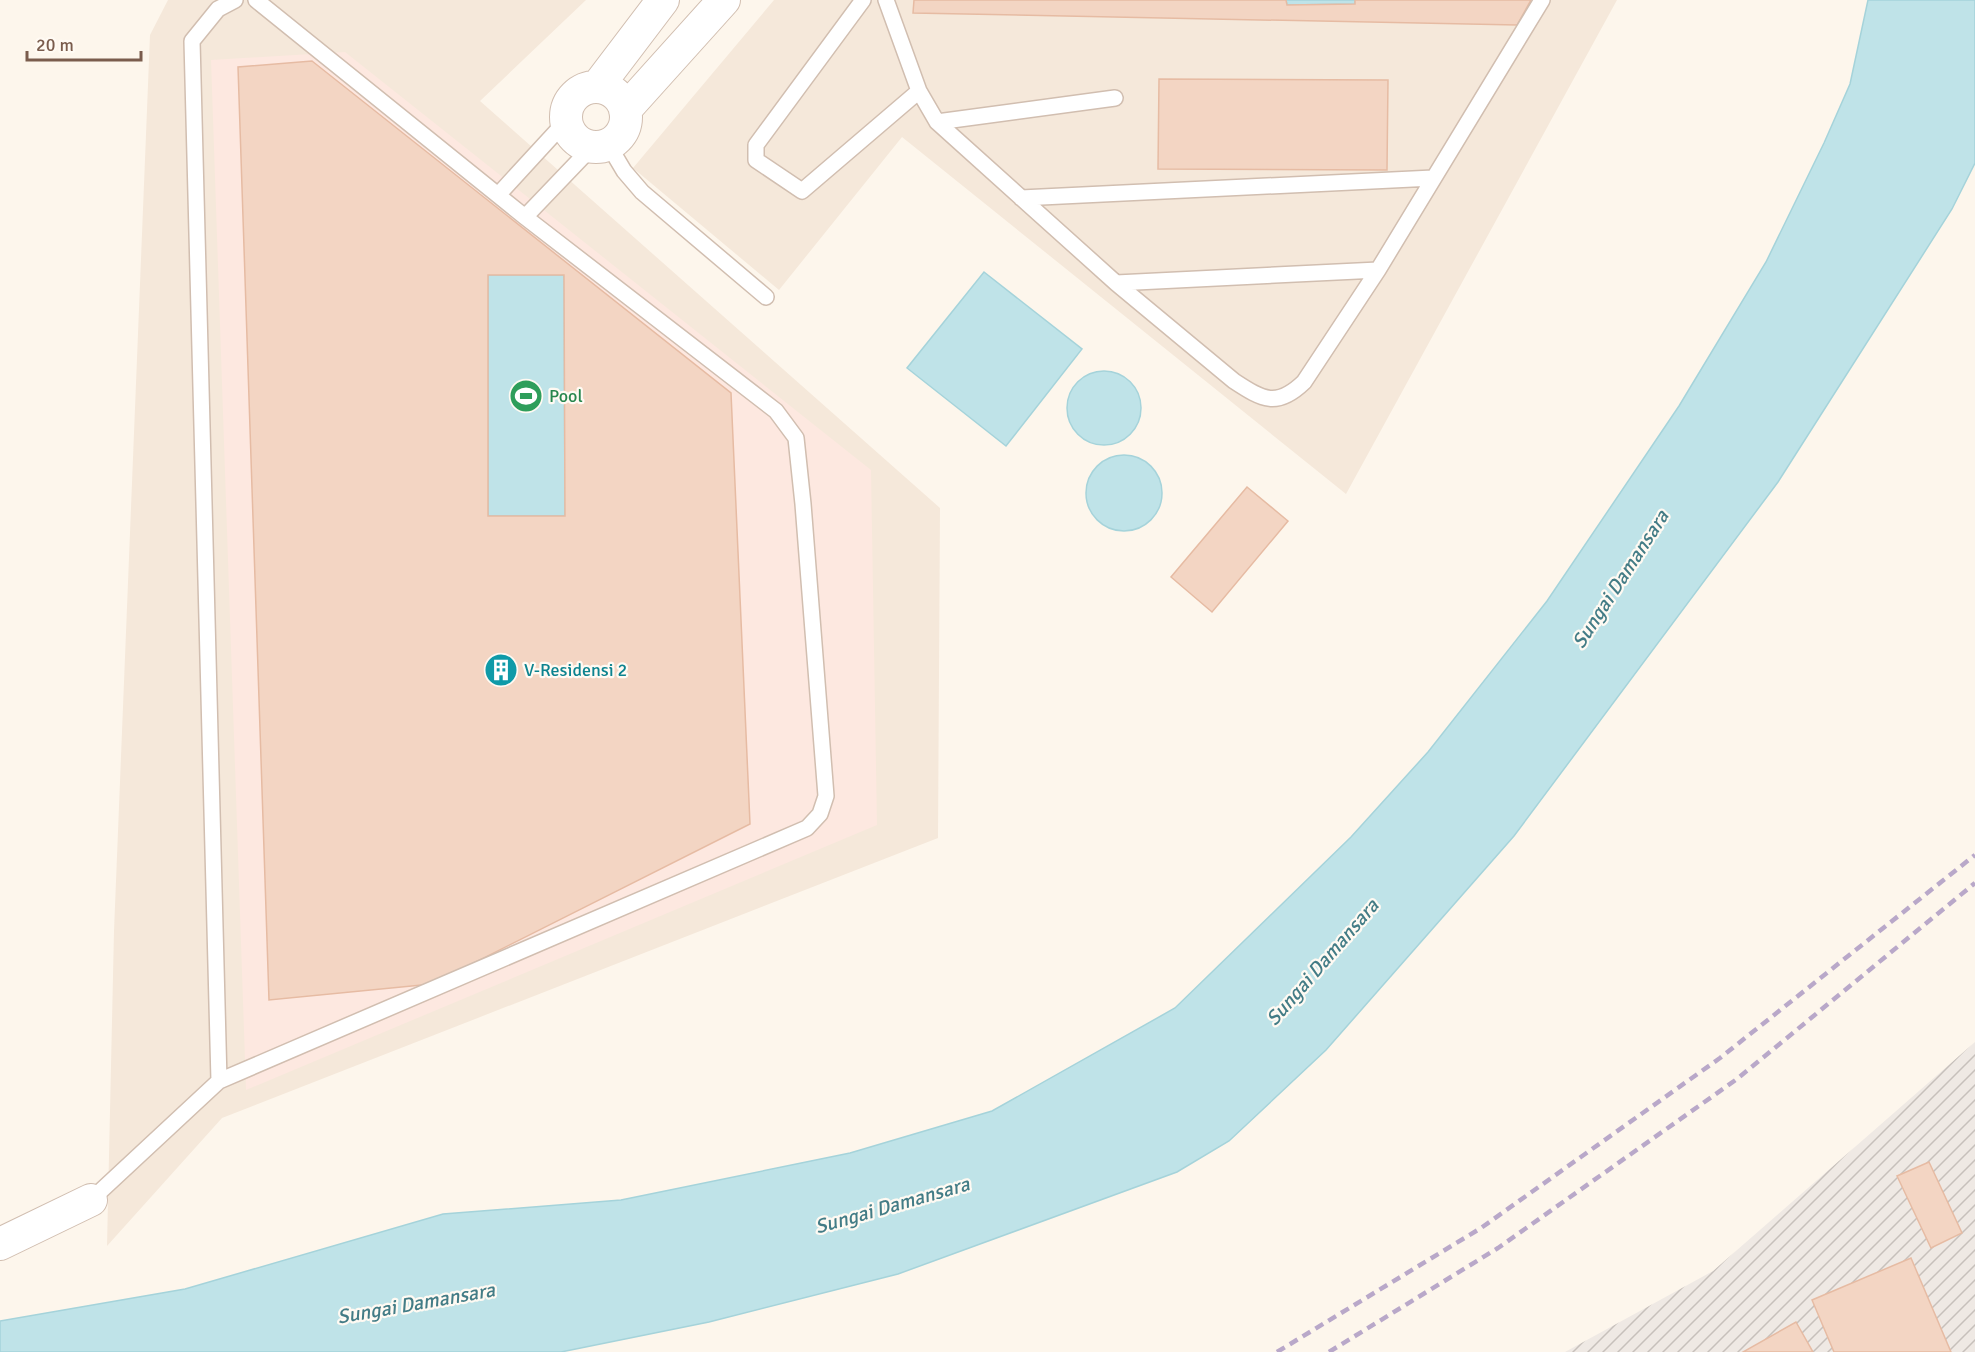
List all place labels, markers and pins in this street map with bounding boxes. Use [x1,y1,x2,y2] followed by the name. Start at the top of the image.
[508,378,544,414] sports icon: Pool
[549,385,583,407] place label: Pool
[483,652,519,688] building icon: V-Residensi 2
[524,659,627,681] place label: V-Residensi 2

